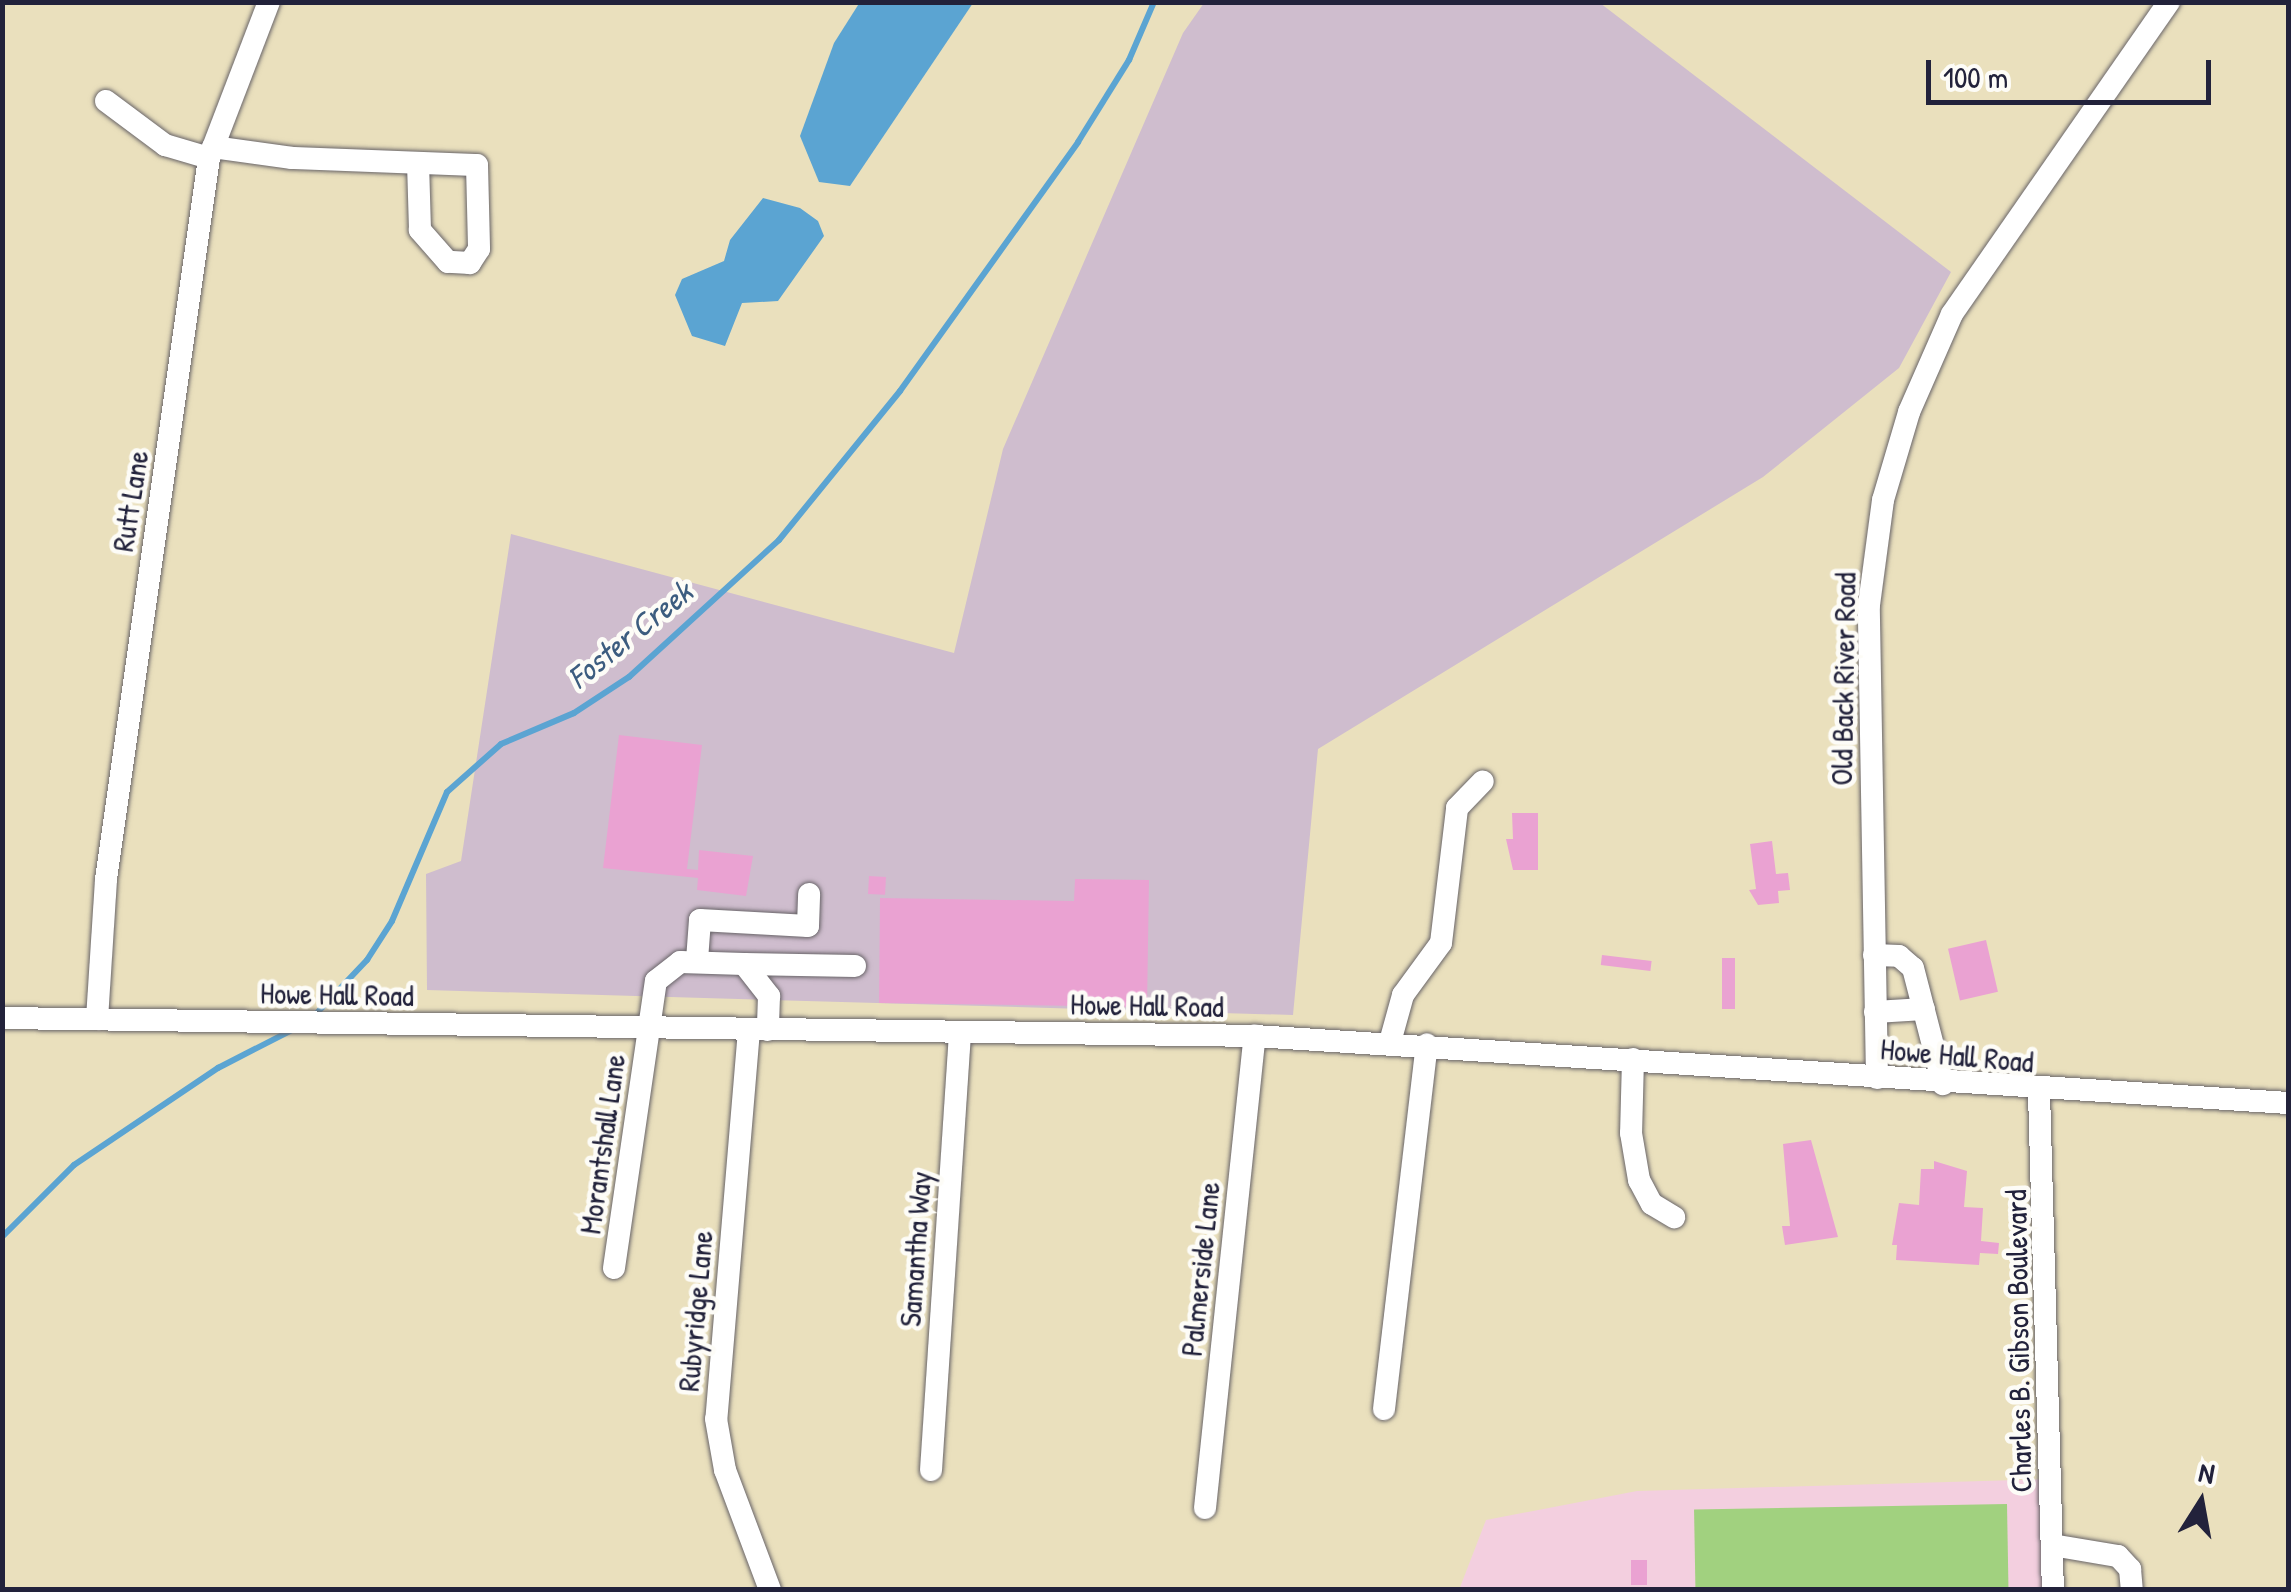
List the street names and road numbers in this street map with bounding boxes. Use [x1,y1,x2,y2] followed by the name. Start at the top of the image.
[104,448,156,554] street label: Rutt Lane
[1823,572,1863,786] street label: Old Back River Road
[260,975,414,1013] street label: Howe Hall Road
[1070,986,1224,1024] street label: Howe Hall Road
[1879,1030,2035,1080] street label: Howe Hall Road
[572,1052,632,1236] street label: Morantshall Lane
[892,1170,938,1328] street label: Samantha Way
[1173,1180,1227,1358] street label: Palmerside Lane
[1997,1189,2039,1493] street label: Charles B. Gibson Boulevard
[670,1229,720,1393] street label: Rubyridge Lane

